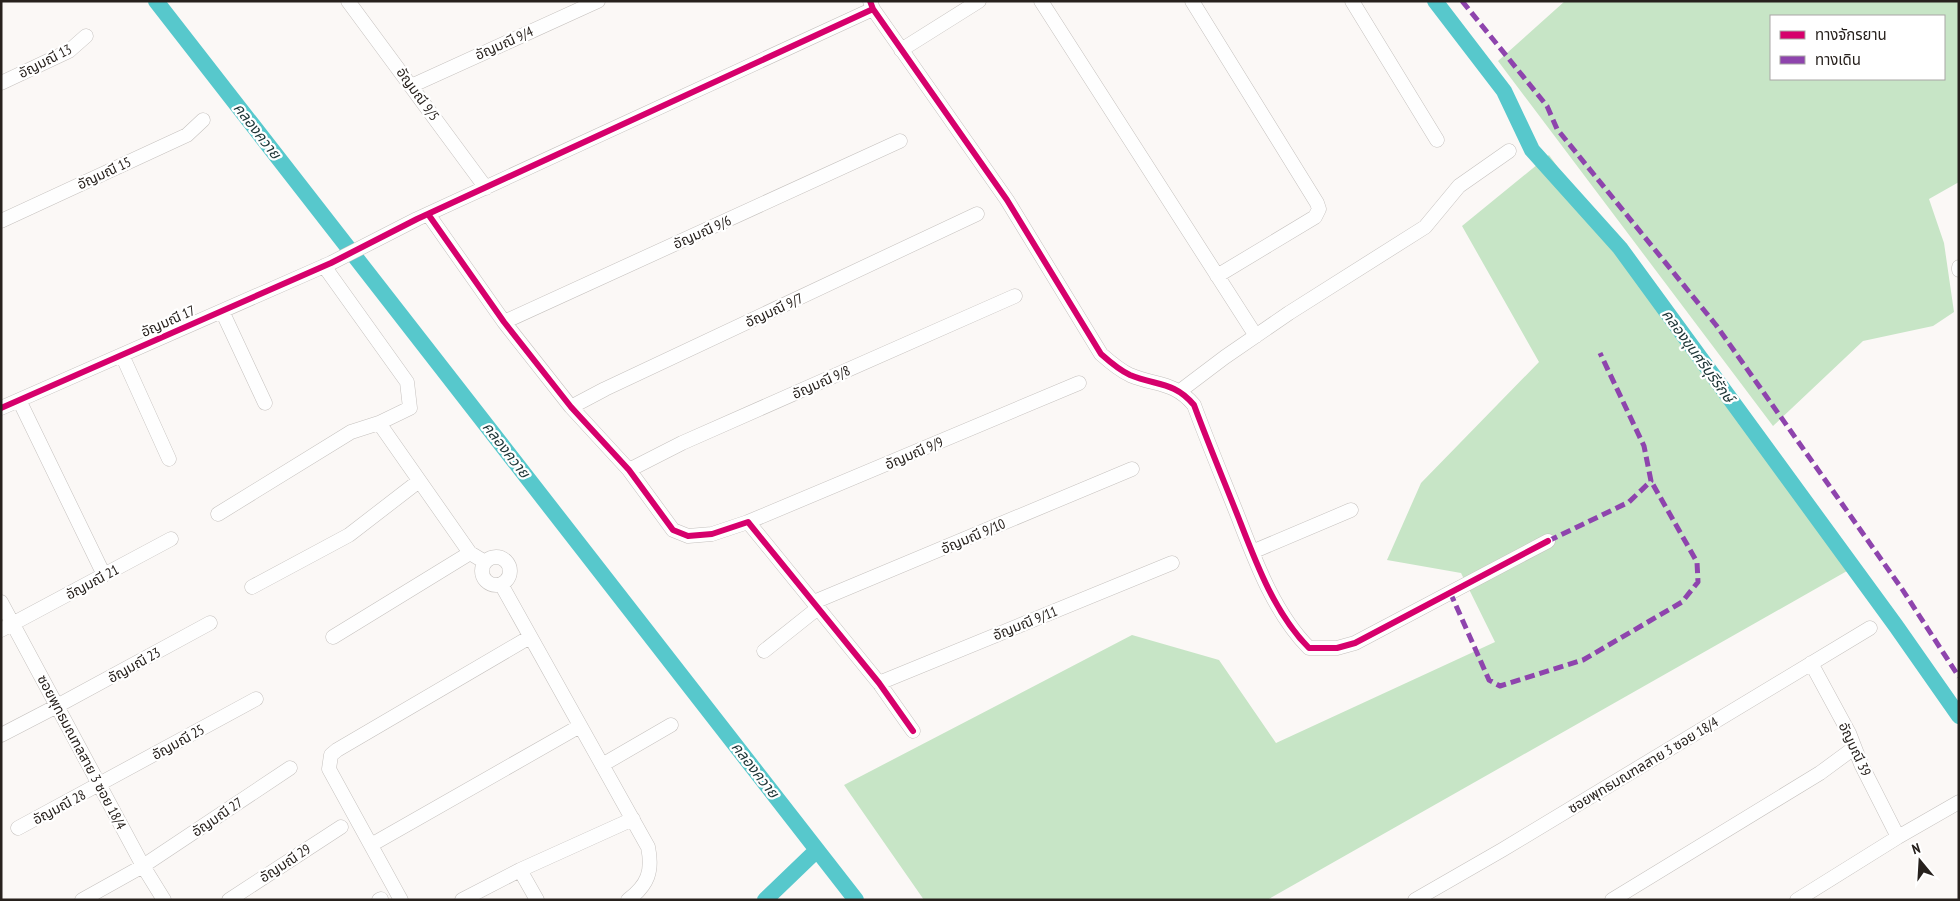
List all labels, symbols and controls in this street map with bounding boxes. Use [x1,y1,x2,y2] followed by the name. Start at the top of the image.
[1770,15,1945,80] legend
[472,22,537,64] street label: อัญมณี 9/4
[1815,25,1887,44] text: ทางจักรยาน
[15,40,75,82] street label: อัญมณี 13
[1815,50,1861,69] text: ทางเดิน
[393,64,443,124] street label: อัญมณี 9/5
[230,99,286,163] water label: คลองควาย
[74,153,134,193] street label: อัญมณี 15
[670,211,734,253] street label: อัญมณี 9/6
[742,289,806,331] street label: อัญมณี 9/7
[138,301,198,341] street label: อัญมณี 17
[1658,305,1740,408] water label: คลองขุนศรีบุรีรักษ์
[789,361,853,403] street label: อัญมณี 9/8
[479,418,535,482] water label: คลองควาย
[882,433,946,473] street label: อัญมณี 9/9
[938,514,1008,558] street label: อัญมณี 9/10
[62,561,122,603] street label: อัญมณี 21
[990,602,1060,644] street label: อัญมณี 9/11
[104,643,164,687] street label: อัญมณี 23
[34,672,131,833] street label: ซอยพุทธมณฑลสาย 3 ซอย 18/4
[1564,713,1722,817] street label: ซอยพุทธมณฑลสาย 3 ซอย 18/4
[1835,719,1875,779] street label: อัญมณี 39
[148,720,208,764] street label: อัญมณี 25
[728,738,784,802] water label: คลองควาย
[29,786,89,828] street label: อัญมณี 28
[188,793,246,841] street label: อัญมณี 27
[1895,836,1945,886] north arrow
[1910,839,1922,858] text: N
[256,840,314,886] street label: อัญมณี 29

